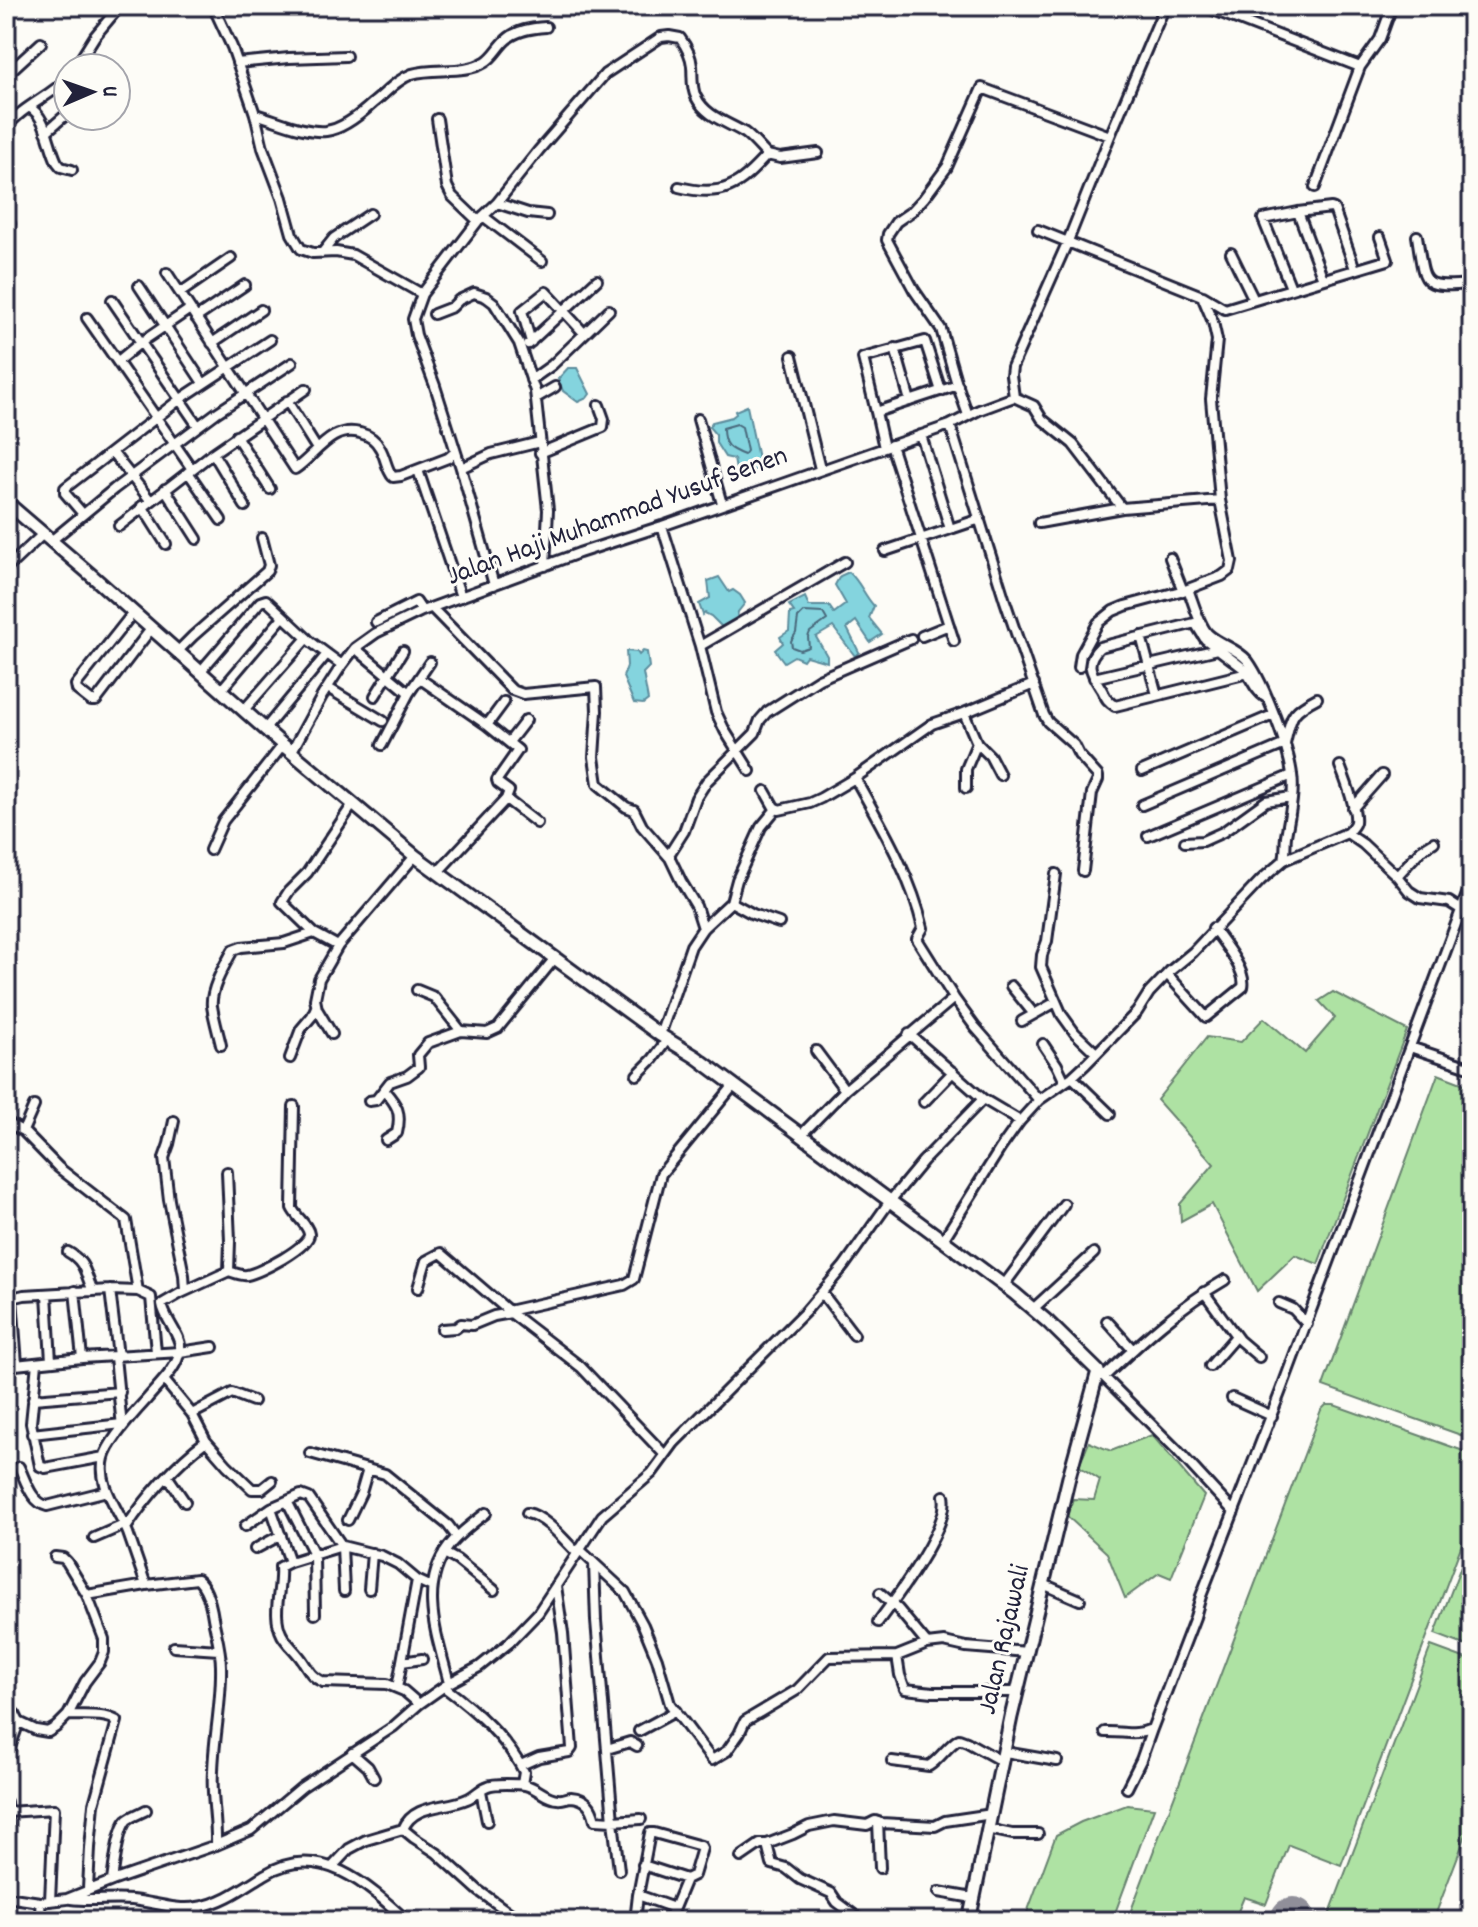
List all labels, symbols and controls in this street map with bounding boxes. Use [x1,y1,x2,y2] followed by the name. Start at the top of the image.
[52,52,132,132] north arrow
[93,86,124,97] text: U
[442,438,794,598] street label: Jalan Haji Muhammad Yusuf Senen
[969,1561,1043,1719] street label: Jalan Rajawali

